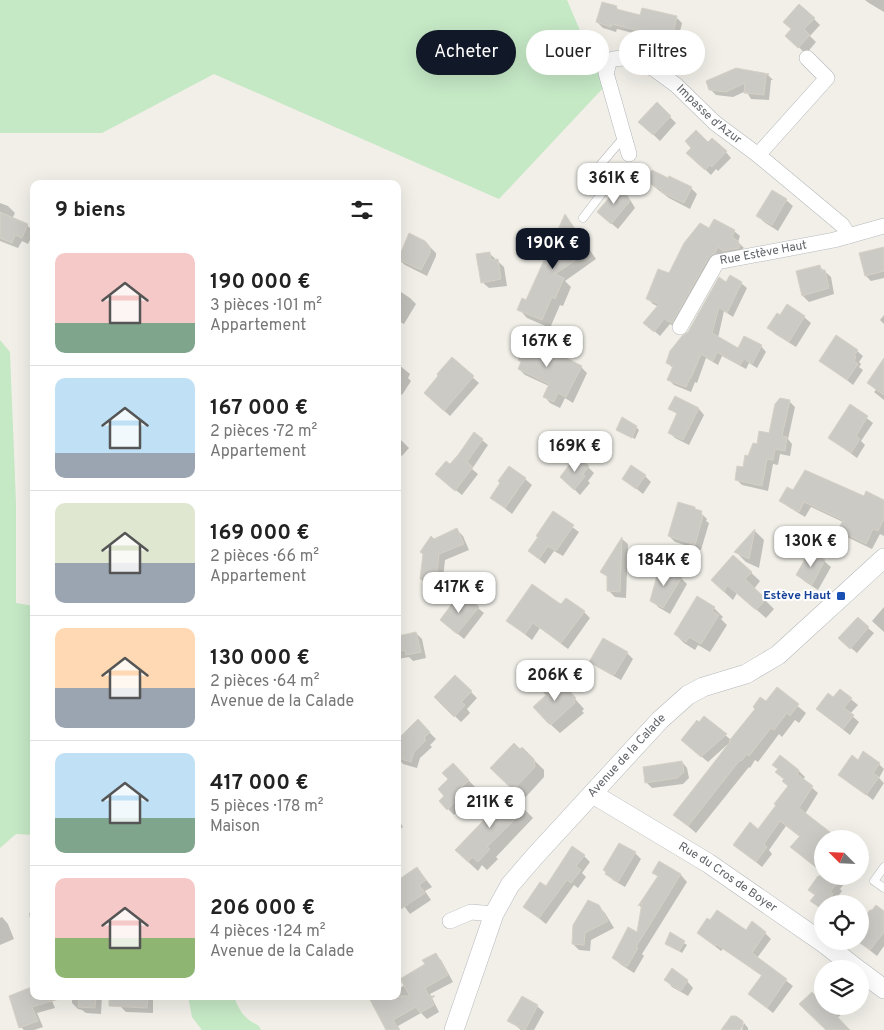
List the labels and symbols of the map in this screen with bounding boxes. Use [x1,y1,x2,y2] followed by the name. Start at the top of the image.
[673,81,745,148] street label: Impasse d'Azur
[573,162,655,205] pin: 361K €
[512,228,594,270] pin: 190K €
[719,237,808,269] street label: Rue Estève Haut
[506,326,588,368] pin: 167K €
[534,430,616,473] pin: 169K €
[770,526,852,568] pin: 130K €
[623,544,705,587] pin: 184K €
[418,572,500,614] pin: 417K €
[763,588,831,604] place label: Estève Haut
[835,590,847,602] marker: Estève Haut
[514,660,596,702] pin: 206K €
[584,710,669,801] street label: Avenue de la Calade
[449,786,531,829] pin: 211K €
[814,830,869,885] north arrow
[675,839,780,916] street label: Rue du Cros de Boyer

